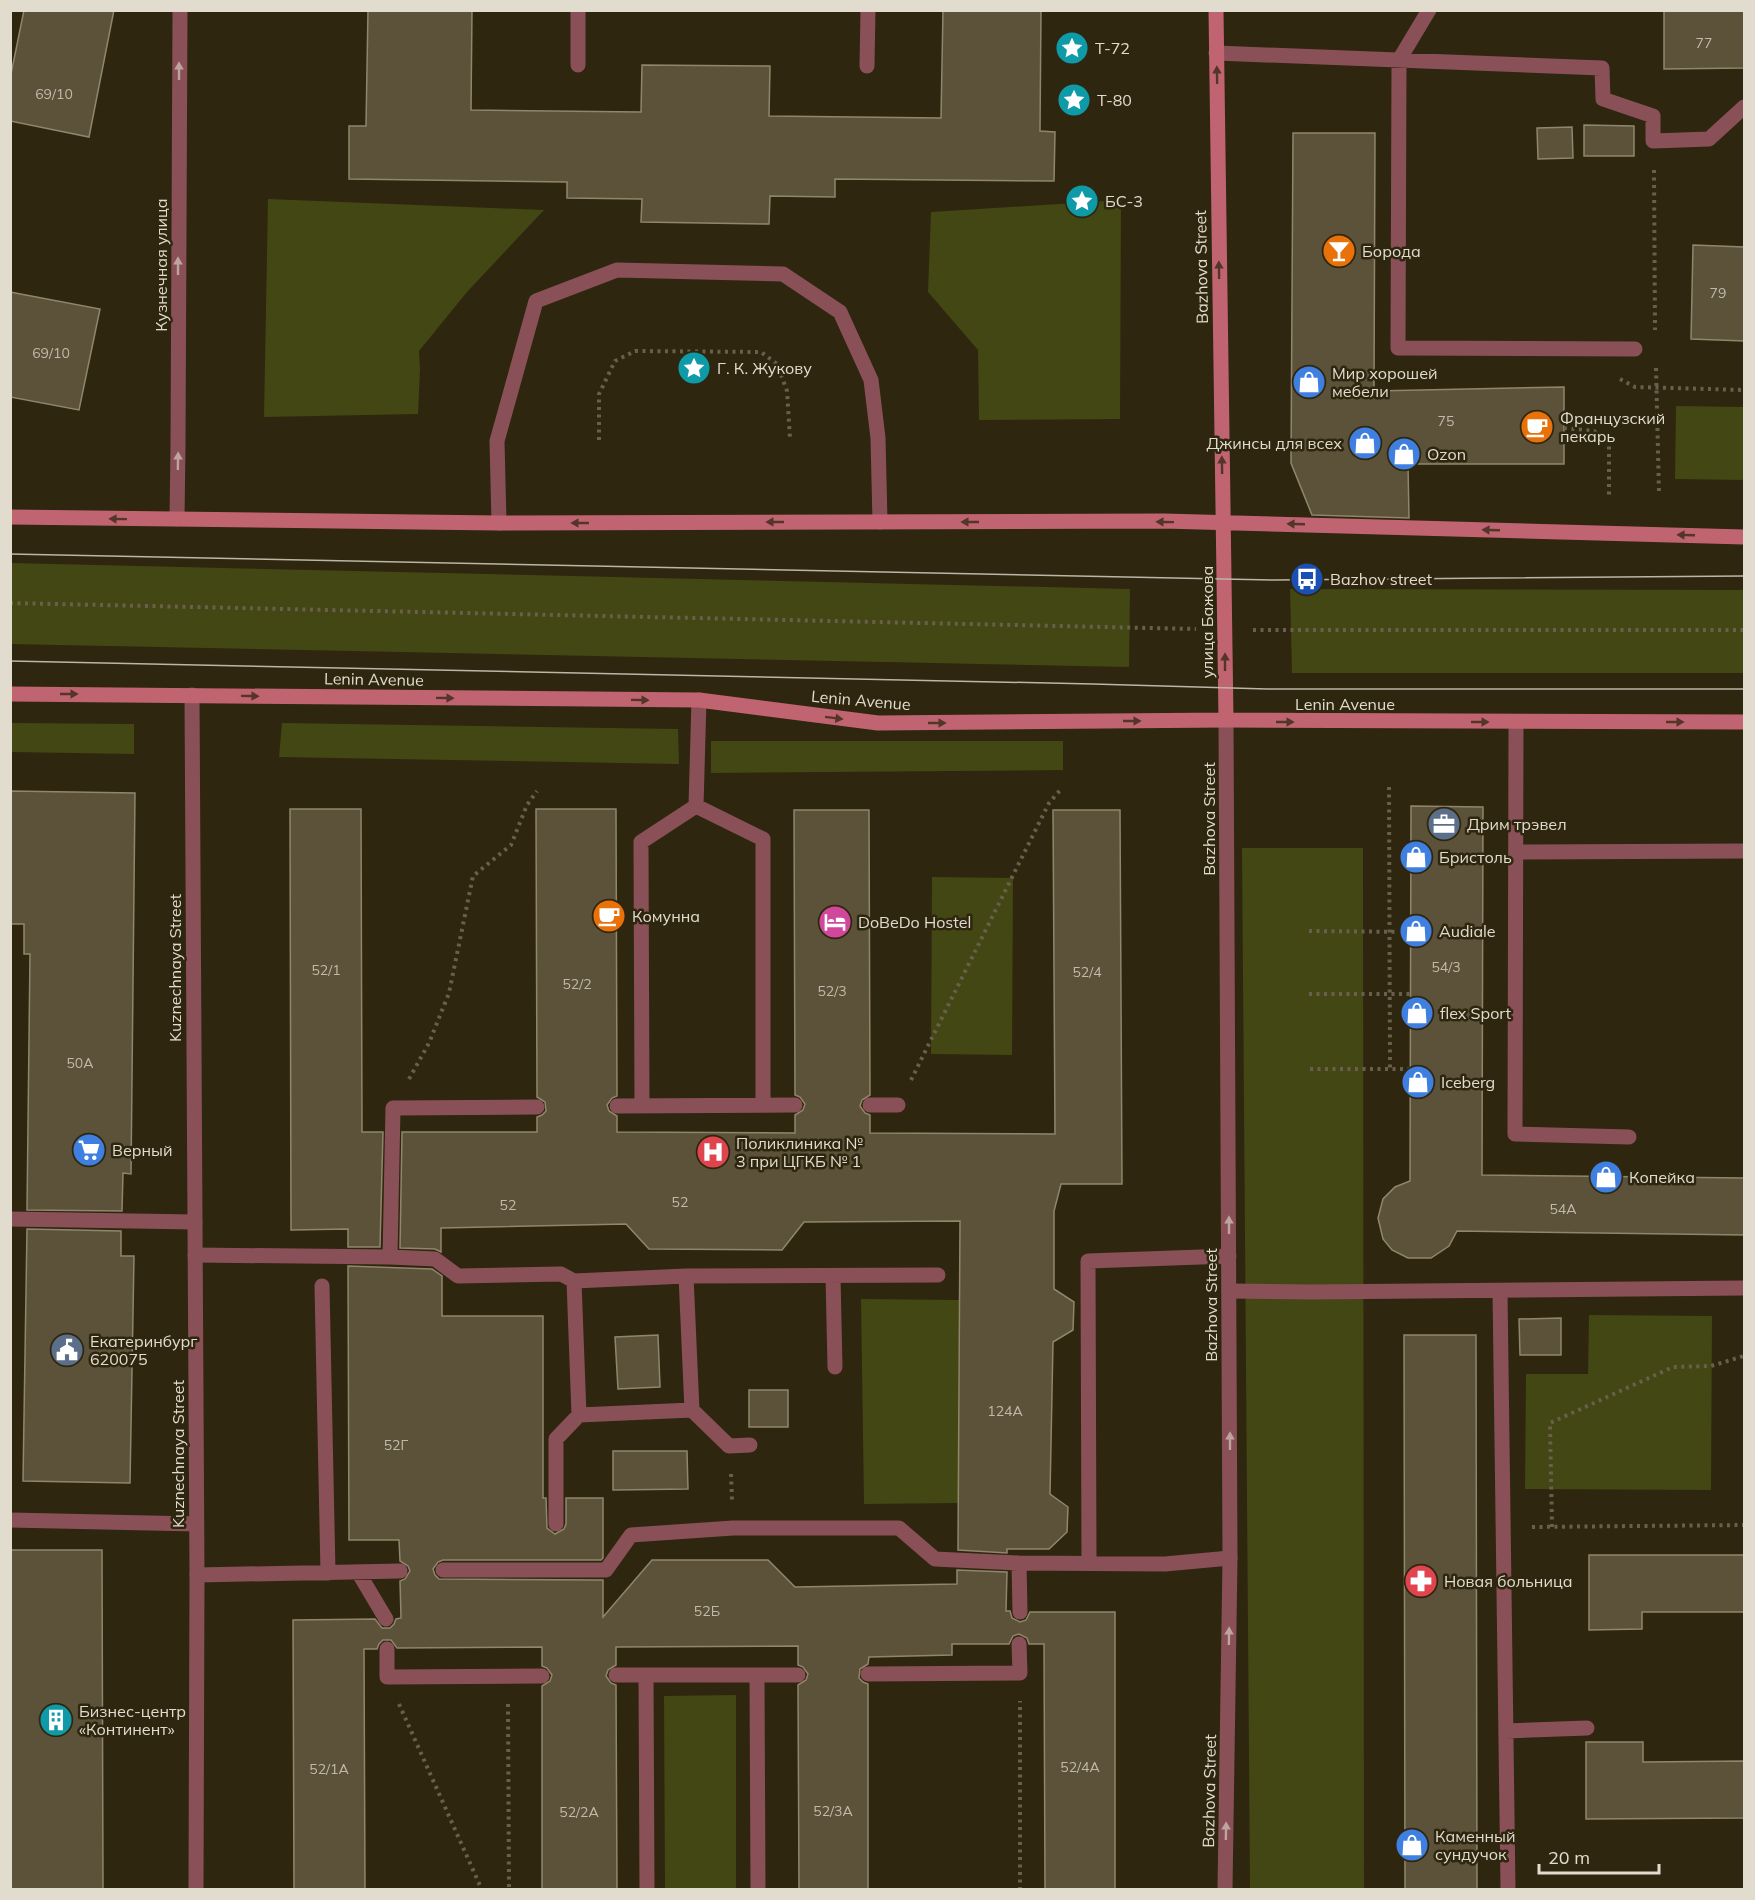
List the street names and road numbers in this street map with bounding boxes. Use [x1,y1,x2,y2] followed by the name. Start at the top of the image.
[151,198,171,332] street label: Кузнечная улица
[1190,210,1212,324] street label: Bazhova Street
[1197,566,1217,678] street label: улица Бажова
[324,668,424,690] street label: Lenin Avenue
[810,686,912,714] street label: Lenin Avenue
[1295,694,1395,714] street label: Lenin Avenue
[1199,762,1219,876] street label: Bazhova Street
[165,894,185,1042] street label: Kuznechnaya Street
[1201,1248,1221,1362] street label: Bazhova Street
[168,1380,188,1528] street label: Kuznechnaya Street
[1198,1734,1220,1848] street label: Bazhova Street

